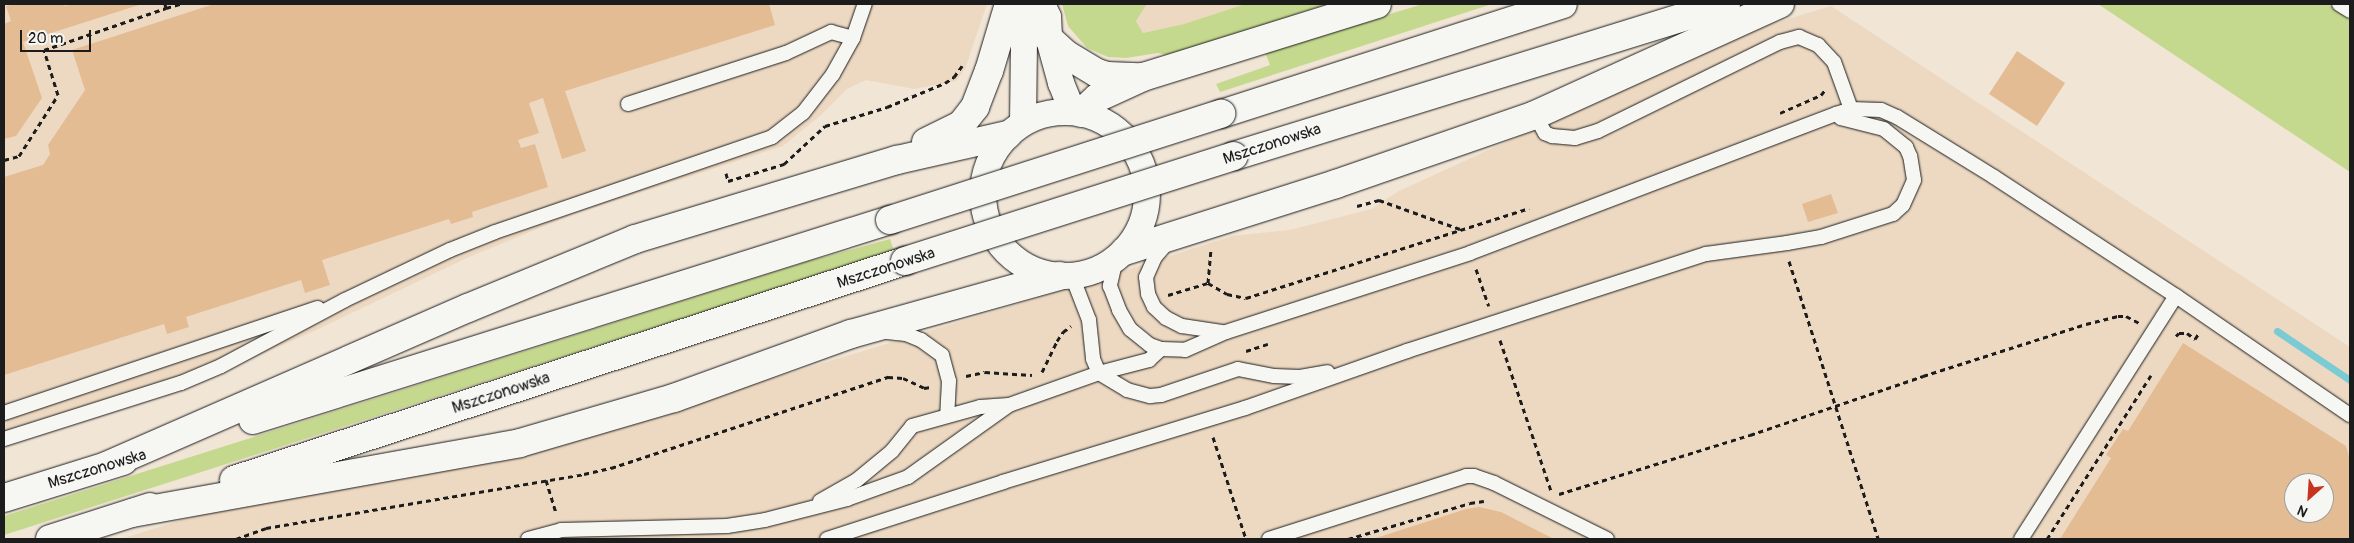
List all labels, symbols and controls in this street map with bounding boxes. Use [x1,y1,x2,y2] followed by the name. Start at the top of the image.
[22,20,94,52] scale bar
[28,29,63,48] text: 20 m
[1221,119,1323,169] street label: Mszczonowska
[835,243,937,293] street label: Mszczonowska
[450,368,552,418] street label: Mszczonowska
[46,445,148,493] street label: Mszczonowska
[2284,473,2334,523] north arrow
[2295,501,2311,521] text: N

